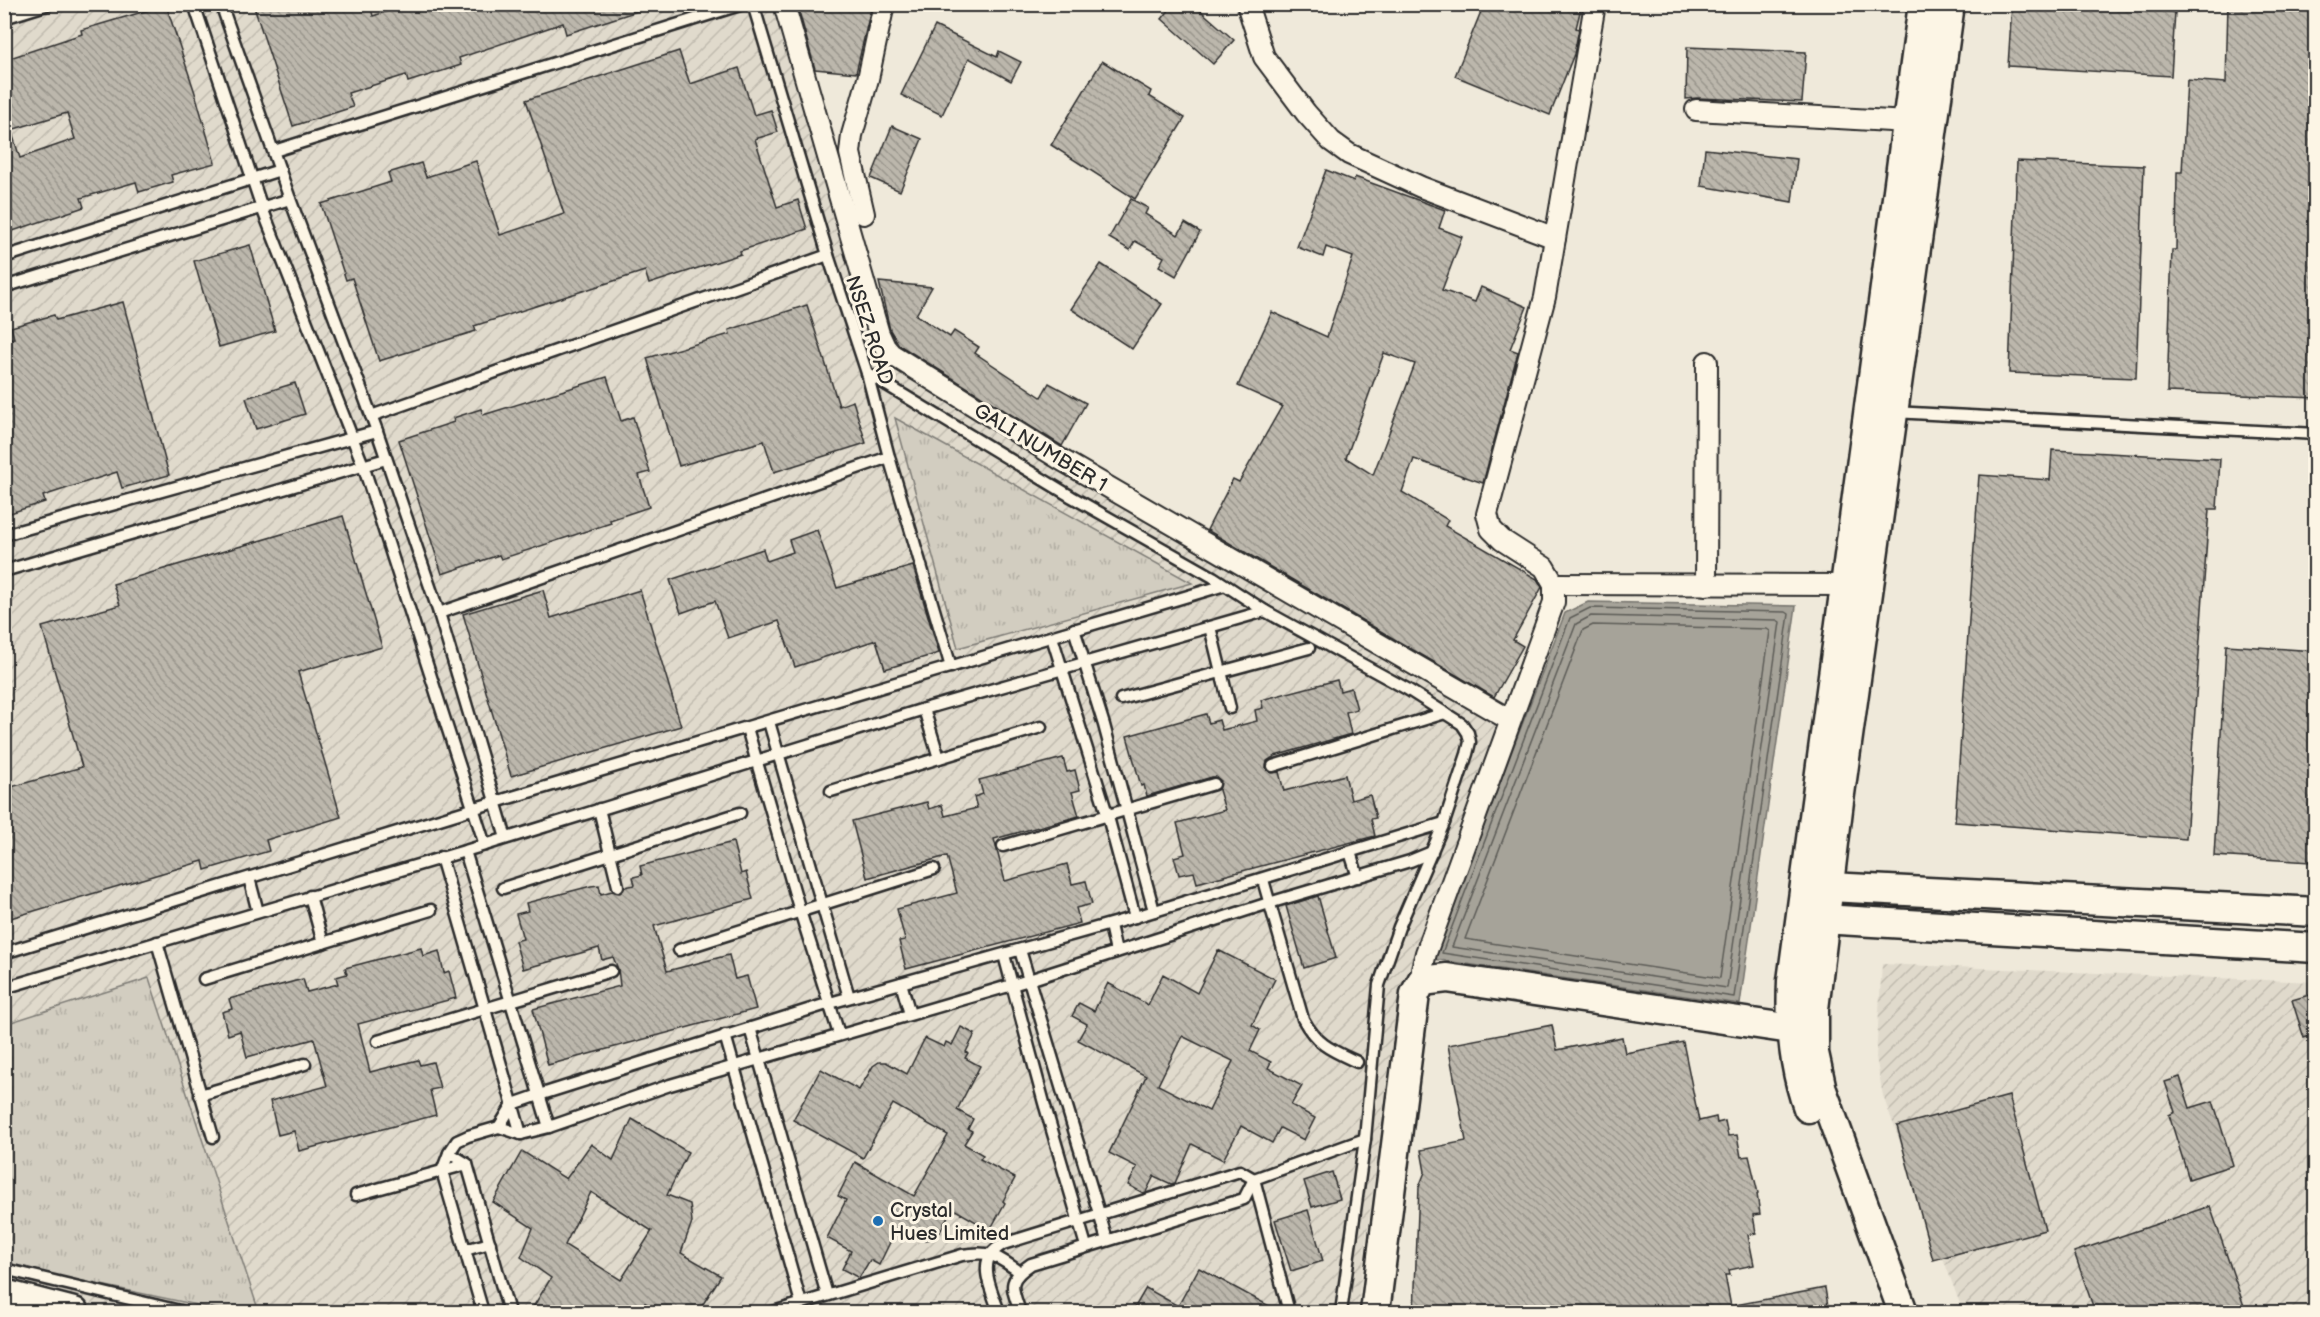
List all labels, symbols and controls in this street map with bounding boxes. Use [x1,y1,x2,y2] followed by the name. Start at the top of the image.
[840,273,898,388] street label: NSEZ ROAD
[970,399,1111,497] street label: GALI NUMBER 1
[890,1199,1009,1246] place label: Crystal Hues Limited
[871,1214,885,1228] marker: Crystal Hues Limited

